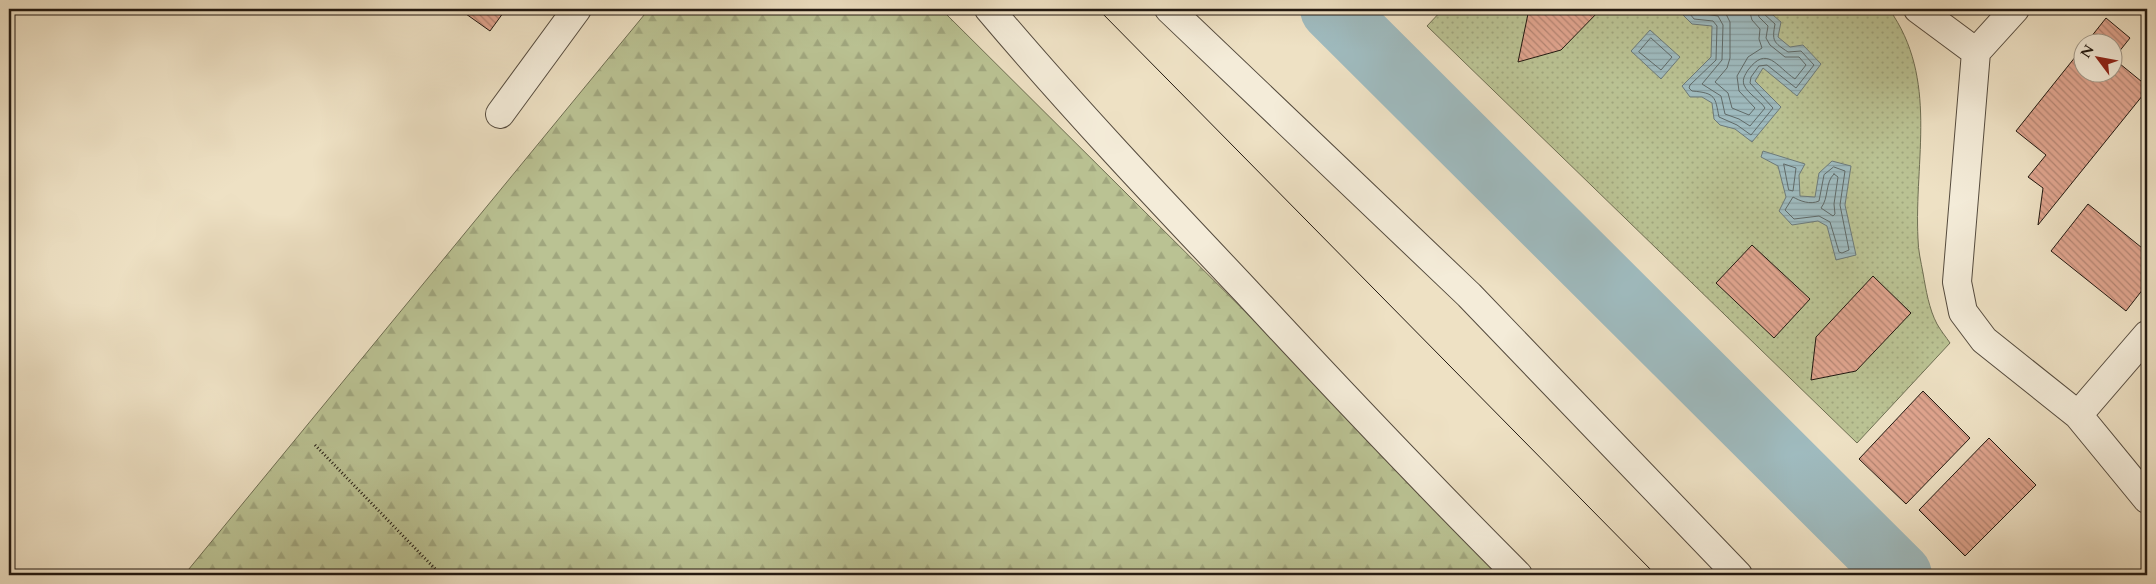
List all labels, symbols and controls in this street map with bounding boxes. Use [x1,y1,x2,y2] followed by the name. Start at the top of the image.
[2074,32,2124,82] north arrow
[2076,41,2099,62] text: N

